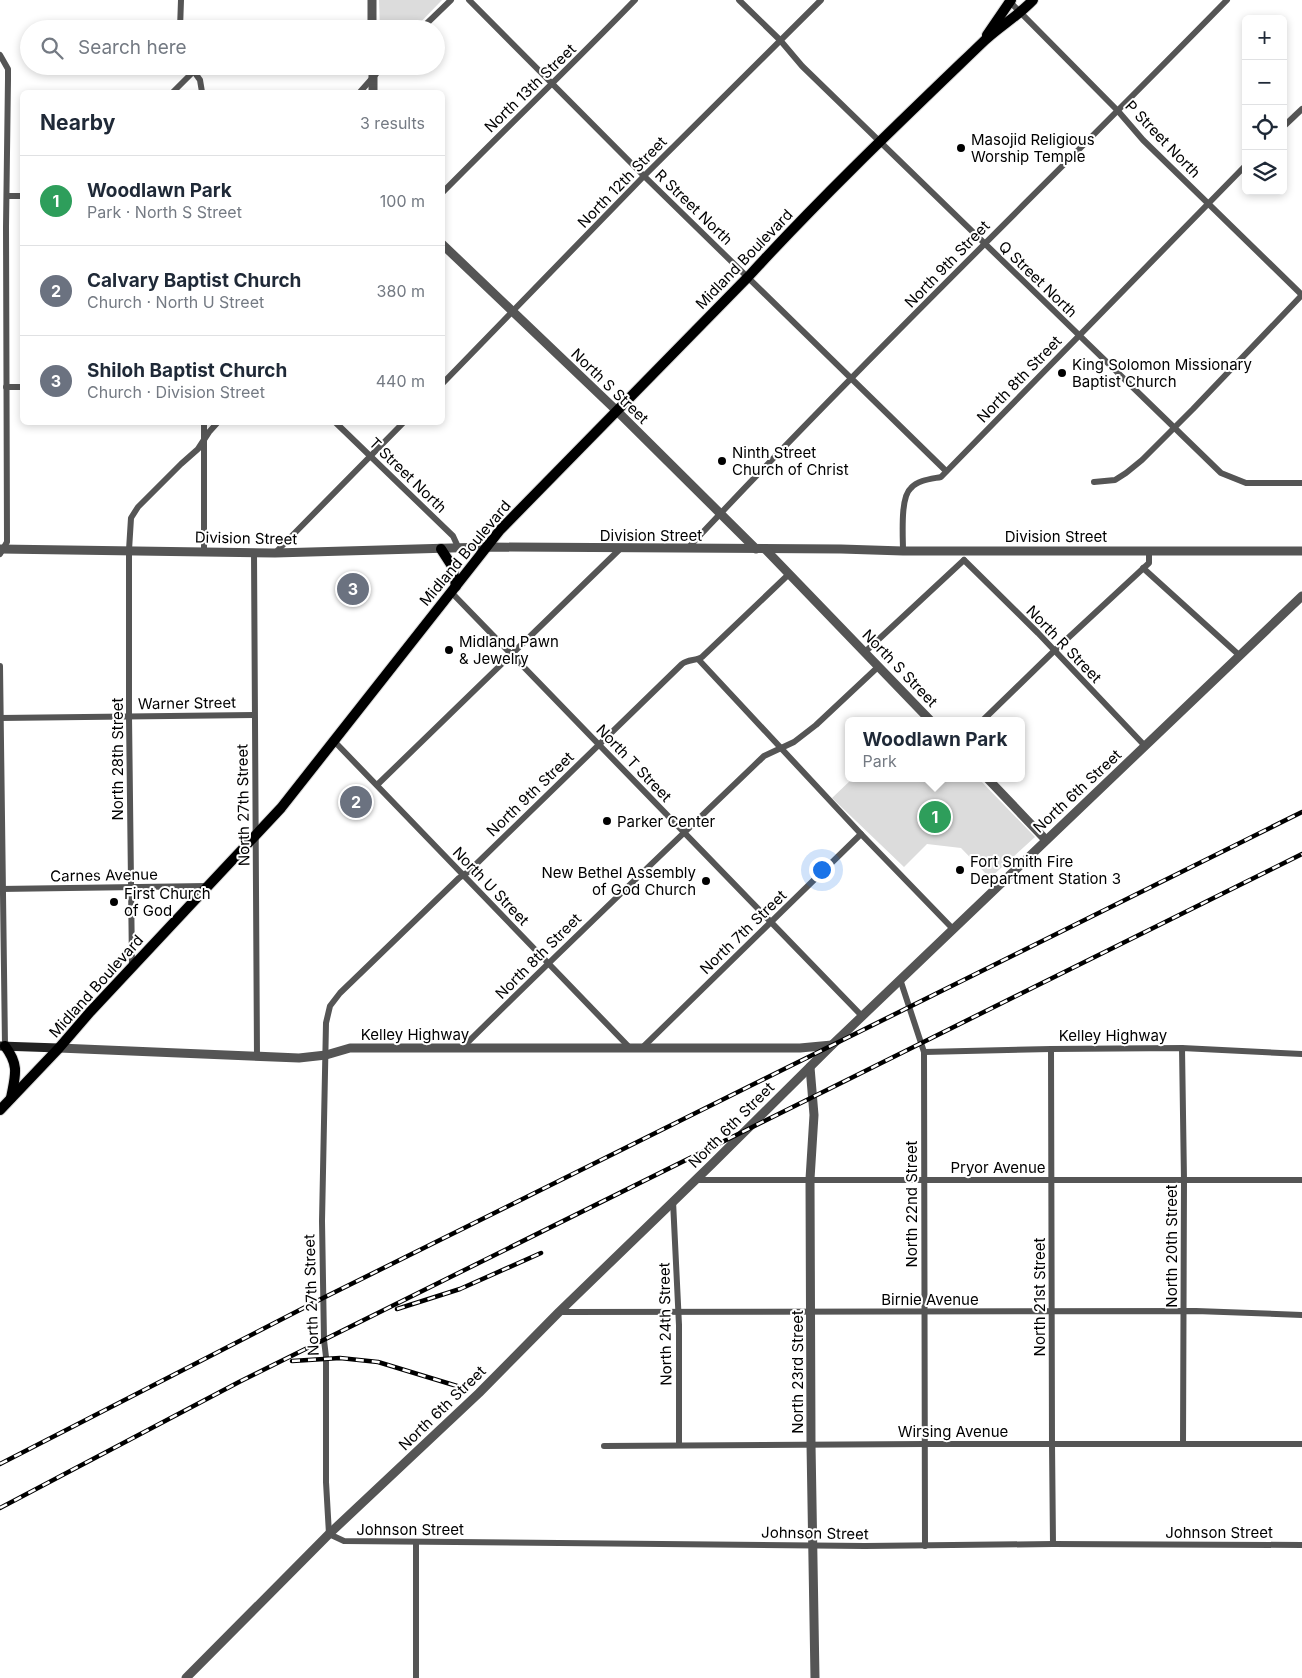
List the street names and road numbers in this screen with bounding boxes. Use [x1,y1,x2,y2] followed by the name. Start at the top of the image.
[480,39,580,136] street label: North 13th Street
[1121,96,1205,182] street label: P Street North
[574,132,670,232] street label: North 12th Street
[651,165,737,249] street label: R Street North
[691,205,797,313] street label: Midland Boulevard
[901,216,993,312] street label: North 9th Street
[995,237,1081,321] street label: Q Street North
[973,331,1065,427] street label: North 8th Street
[567,344,653,428] street label: North S Street
[365,433,451,517] street label: T Street North
[415,496,515,610] street label: Midland Boulevard
[600,526,702,545] street label: Division Street
[1005,527,1107,546] street label: Division Street
[195,528,297,548] street label: Division Street
[1022,601,1106,687] street label: North R Street
[858,625,942,711] street label: North S Street
[138,693,236,713] street label: Warner Street
[108,697,127,820] street label: North 28th Street
[592,720,676,806] street label: North T Street
[232,744,254,866] street label: North 27th Street
[1029,745,1125,837] street label: North 6th Street
[482,748,578,840] street label: North 9th Street
[449,843,533,929] street label: North U Street
[50,865,158,885] street label: Carnes Avenue
[696,886,790,978] street label: North 7th Street
[491,909,585,1003] street label: North 8th Street
[45,931,147,1041] street label: Midland Boulevard
[361,1025,470,1044] street label: Kelley Highway
[1059,1026,1168,1045] street label: Kelley Highway
[684,1078,778,1172] street label: North 6th Street
[902,1140,921,1268] street label: North 22nd Street
[950,1158,1046,1177] street label: Pryor Avenue
[1162,1184,1181,1308] street label: North 20th Street
[299,1234,323,1356] street label: North 27th Street
[1030,1238,1049,1356] street label: North 21st Street
[654,1262,676,1386] street label: North 24th Street
[881,1290,979,1309] street label: Birnie Avenue
[788,1310,807,1434] street label: North 23rd Street
[394,1362,490,1454] street label: North 6th Street
[898,1422,1008,1441] street label: Wirsing Avenue
[356,1520,464,1539] street label: Johnson Street
[761,1523,869,1543] street label: Johnson Street
[1165,1523,1273,1542] street label: Johnson Street

